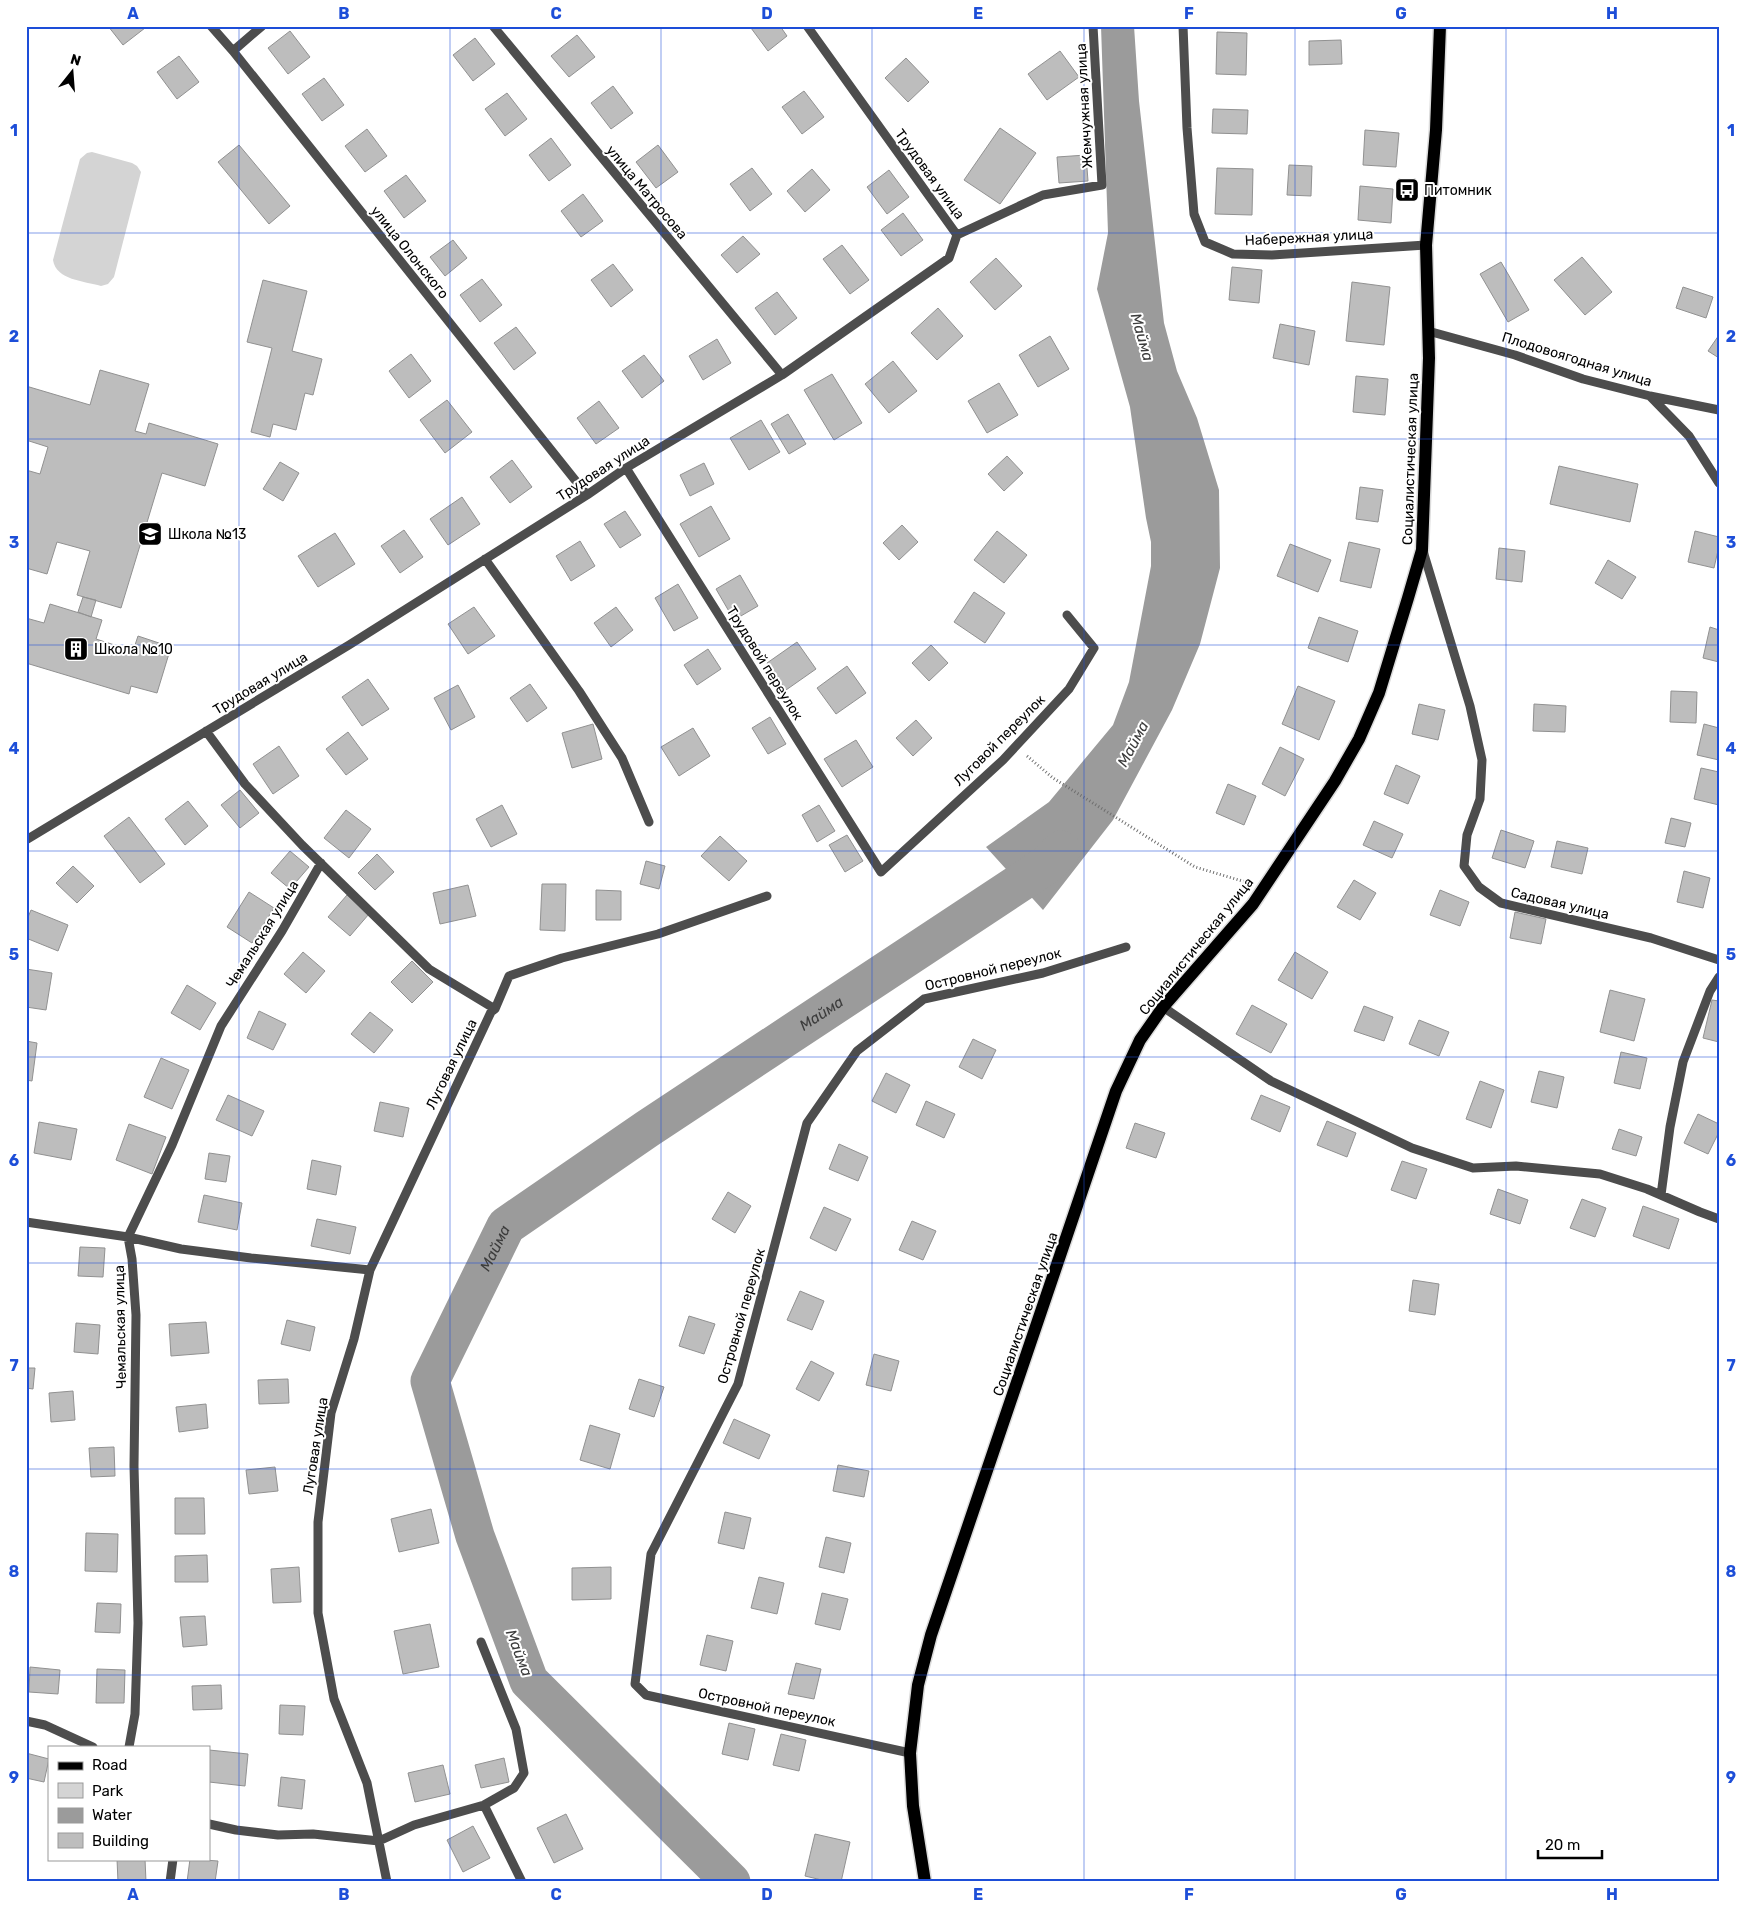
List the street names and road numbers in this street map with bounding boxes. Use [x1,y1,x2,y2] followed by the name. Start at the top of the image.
[1073,43,1096,169] street label: Жемчужная улица
[891,126,968,223] street label: Трудовая улица
[602,142,691,243] street label: улица Матросова
[367,202,452,302] street label: улица Олонского
[1244,226,1374,249] street label: Набережная улица
[1500,329,1654,390] street label: Плодовоягодная улица
[1399,373,1422,545] street label: Социалистическая улица
[554,432,653,505] street label: Трудовая улица
[723,603,807,724] street label: Трудовой переулок
[210,649,311,718] street label: Трудовая улица
[950,691,1049,790] street label: Луговой переулок
[1136,874,1257,1019] street label: Социалистическая улица
[222,877,302,991] street label: Чемальская улица
[1509,884,1611,923] street label: Садовая улица
[923,944,1064,995] street label: Островной переулок
[422,1016,481,1112] street label: Луговая улица
[989,1230,1062,1398] street label: Социалистическая улица
[714,1246,769,1386] street label: Островной переулок
[111,1265,130,1389] street label: Чемальская улица
[299,1396,332,1496] street label: Луговая улица
[697,1685,838,1730] street label: Островной переулок

